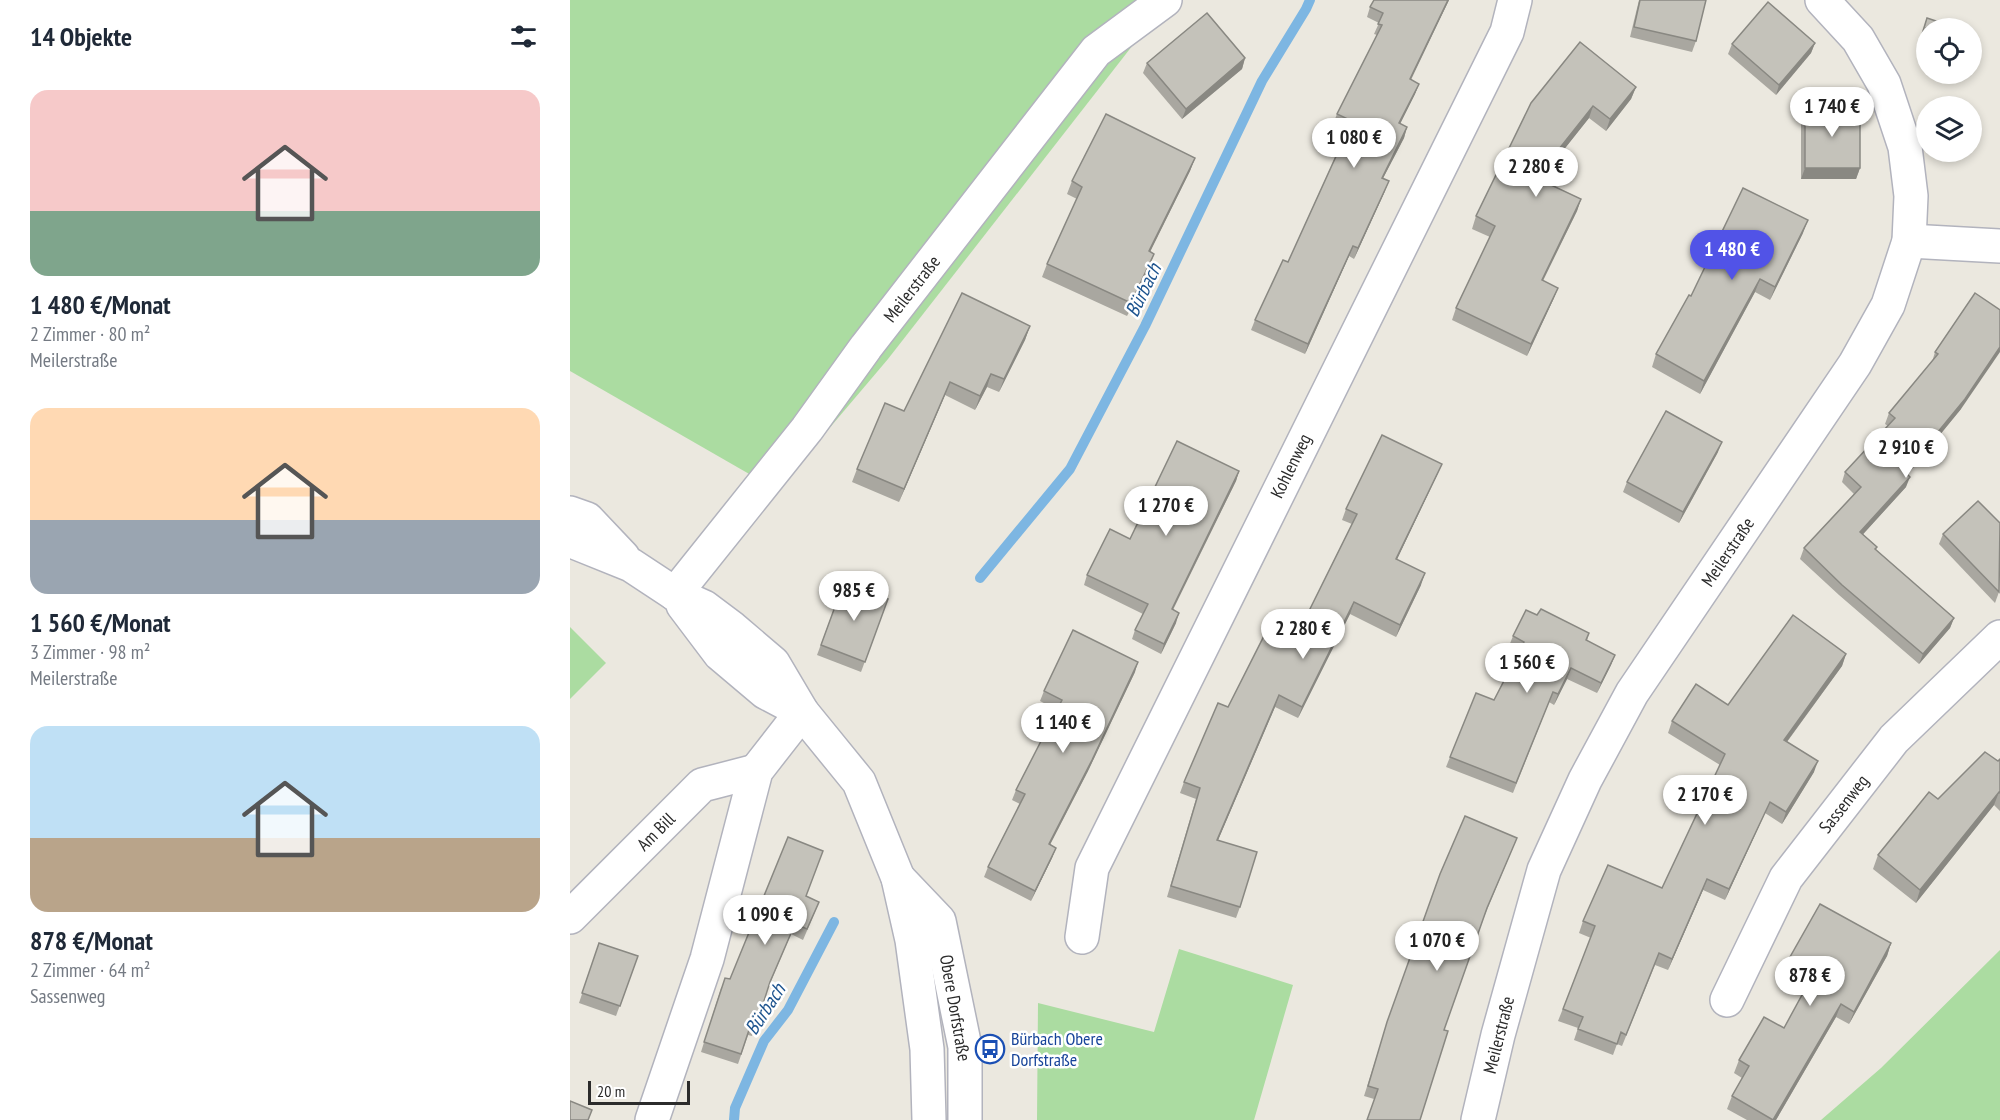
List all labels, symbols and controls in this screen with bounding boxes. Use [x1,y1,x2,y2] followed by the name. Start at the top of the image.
[1916,18,1982,162] map controls
[1916,18,1982,84] button: locate
[30,20,132,53] text: 14 Objekte
[507,20,540,53] icon: filters
[1777,87,1887,138] pin: 1 740 €
[1804,93,1860,119] text: 1 740 €
[1916,96,1982,162] button: layers
[1299,118,1409,169] pin: 1 080 €
[1326,124,1382,150] text: 1 080 €
[231,129,339,237] icon: home
[1481,147,1591,198] pin: 2 280 €
[1508,153,1564,179] text: 2 280 €
[1677,230,1787,281] pin: 1 480 €
[1704,236,1760,262] text: 1 480 €
[878,251,945,327] street label: Meilerstraße
[1119,258,1168,321] water label: Bürbach
[30,288,171,321] text: 1 480 €/Monat
[30,321,150,347] text: 2 Zimmer · 80 m²
[30,347,118,373] text: Meilerstraße
[1851,428,1961,479] pin: 2 910 €
[1265,430,1316,502] street label: Kohlenweg
[1878,434,1934,460] text: 2 910 €
[231,447,339,555] icon: home
[1111,486,1221,537] pin: 1 270 €
[1138,492,1194,518] text: 1 270 €
[1696,513,1759,591] street label: Meilerstraße
[812,571,896,622] pin: 985 €
[833,577,875,603] text: 985 €
[30,606,171,639] text: 1 560 €/Monat
[1248,609,1358,660] pin: 2 280 €
[1275,615,1331,641] text: 2 280 €
[30,639,150,665] text: 3 Zimmer · 98 m²
[1472,643,1582,694] pin: 1 560 €
[1499,649,1555,675] text: 1 560 €
[30,665,118,691] text: Meilerstraße
[1008,703,1118,754] pin: 1 140 €
[1035,709,1091,735] text: 1 140 €
[231,765,339,873] icon: home
[1814,770,1874,838] street label: Sassenweg
[1650,775,1760,826] pin: 2 170 €
[1677,781,1733,807] text: 2 170 €
[632,807,680,856] street label: Am Bill
[710,895,820,946] pin: 1 090 €
[737,901,793,927] text: 1 090 €
[1382,921,1492,972] pin: 1 070 €
[30,924,153,957] text: 878 €/Monat
[1409,927,1465,953] text: 1 070 €
[935,953,976,1063] street label: Obere Dorfstraße
[1768,956,1852,1007] pin: 878 €
[30,957,150,983] text: 2 Zimmer · 64 m²
[1789,962,1831,988] text: 878 €
[739,977,792,1040] water label: Bürbach
[30,983,105,1009] text: Sassenweg
[1478,994,1519,1076] street label: Meilerstraße
[1011,1027,1103,1071] place label: Bürbach Obere Dorfstraße
[974,1033,1006,1065] bus stop icon: Bürbach Obere Dorfstraße
[588,1078,690,1106] scale bar
[597,1081,625,1101] text: 20 m

